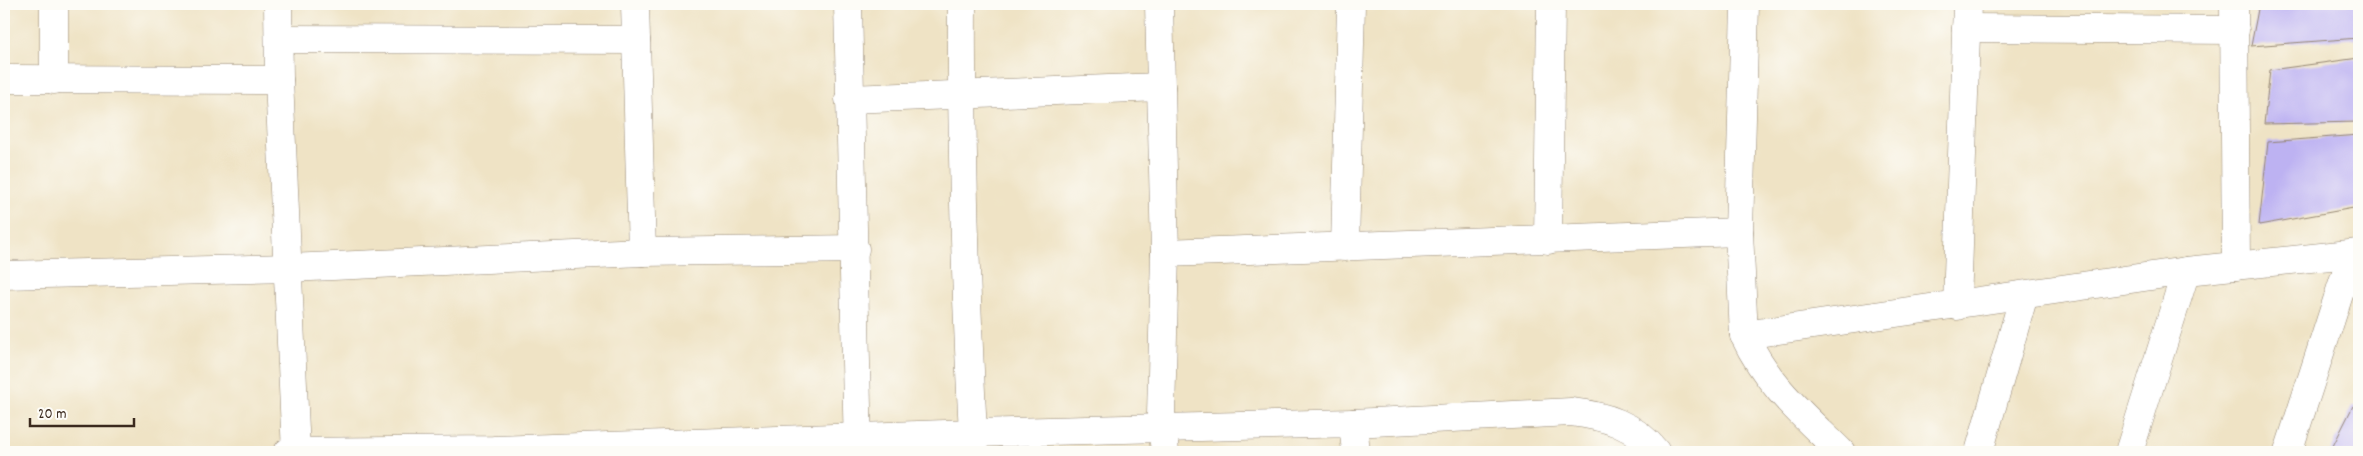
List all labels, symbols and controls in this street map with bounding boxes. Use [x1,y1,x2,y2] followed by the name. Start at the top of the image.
[30,396,134,428] scale bar
[38,404,66,426] text: 20 m

